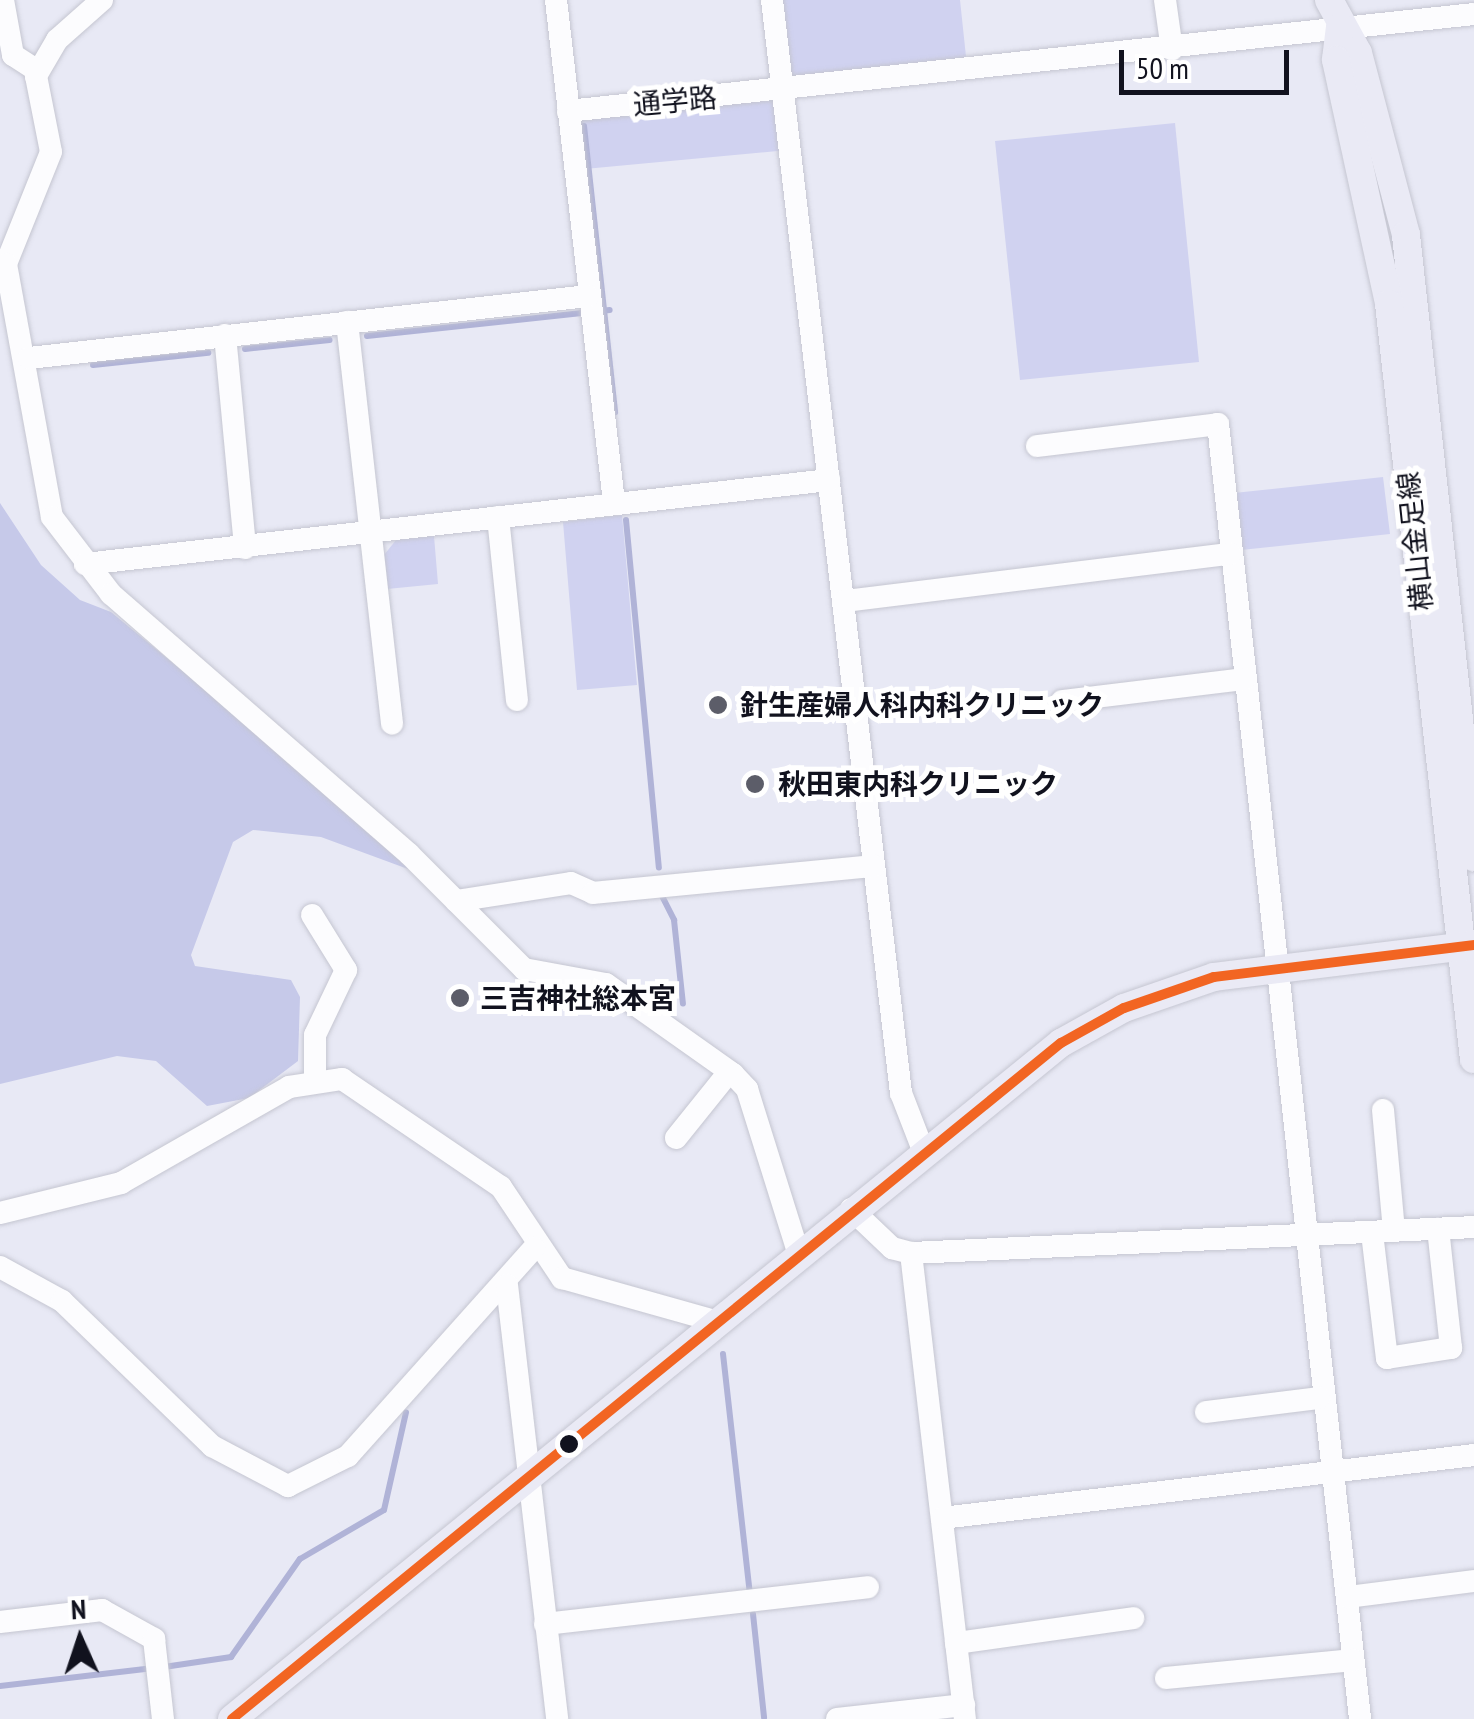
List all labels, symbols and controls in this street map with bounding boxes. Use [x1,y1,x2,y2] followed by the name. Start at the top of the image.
[1124,30,1294,92] scale bar
[1136,48,1189,87] text: 50 m
[632,81,718,121] street label: 通学路
[1391,470,1439,612] street label: 横山金足線
[740,688,1104,722] place label: 針生産婦人科内科クリニック
[705,692,731,718] marker: 針生産婦人科内科クリニック
[778,767,1058,801] place label: 秋田東内科クリニック
[742,771,768,797] marker: 秋田東内科クリニック
[480,981,676,1015] place label: 三吉神社総本宮
[449,987,471,1009] marker: 三吉神社総本宮
[559,1434,579,1454] unlabelled marker
[30,1589,130,1689] north arrow
[70,1590,87,1627] text: N

